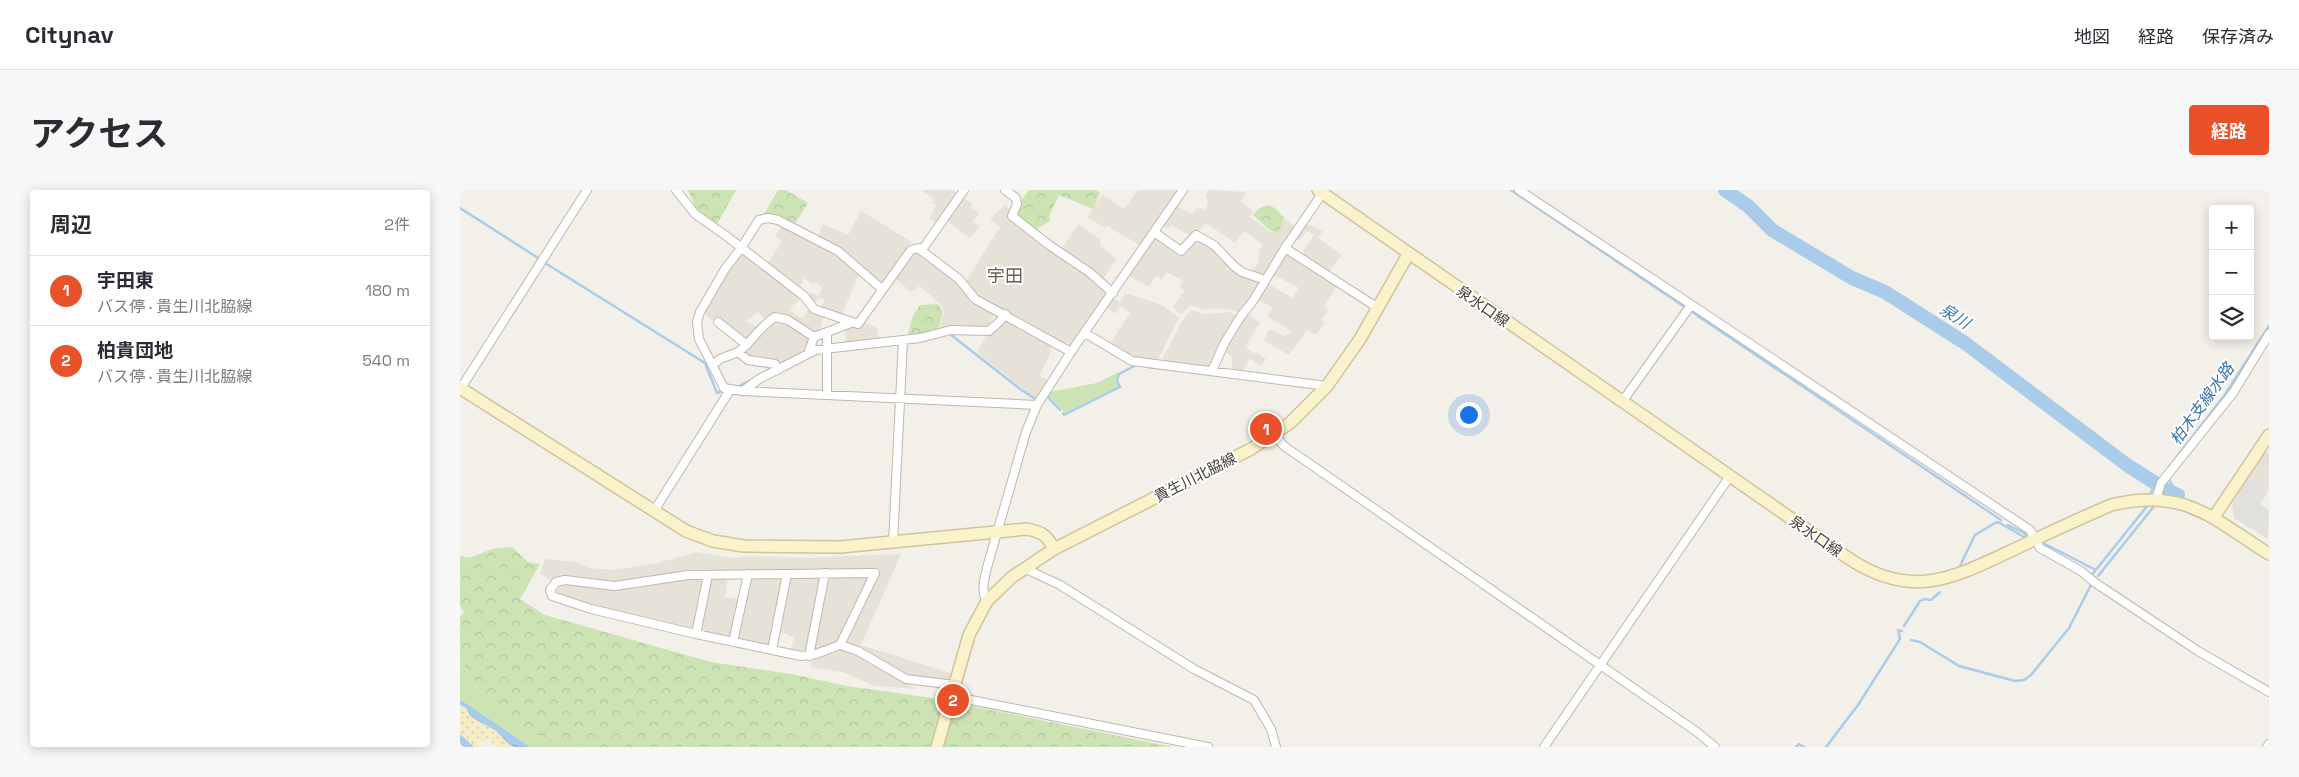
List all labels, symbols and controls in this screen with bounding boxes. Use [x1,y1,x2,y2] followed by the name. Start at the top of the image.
[25,19,114,50] text: Citynav
[2074,25,2110,48] text: 地図
[2138,25,2174,48] text: 経路
[2202,25,2274,48] text: 保存済み
[2189,105,2269,155] button: 経路
[30,112,168,156] text: アクセス
[2209,205,2254,340] map controls
[2209,205,2254,250] button: +
[50,211,92,238] text: 周辺
[384,214,410,235] text: 2件
[2209,250,2254,295] button: −
[987,264,1023,287] district label: 宇田
[97,268,154,293] text: 宇田東
[62,280,70,301] text: 1
[365,280,410,301] text: 180 m
[1453,281,1513,331] street label: 泉水口線
[2209,295,2254,340] button: layers
[97,296,252,317] text: バス停 · 貴生川北脇線
[1936,299,1976,334] water label: 泉川
[97,338,173,363] text: 柏貴団地
[61,350,71,371] text: 2
[362,350,410,371] text: 540 m
[2165,357,2240,449] water label: 柏木支線水路
[97,366,252,387] text: バス停 · 貴生川北脇線
[1456,402,1482,428] your location
[1250,410,1282,448] pin: 1
[1151,448,1239,506] street label: 貴生川北脇線
[1786,511,1846,561] street label: 泉水口線
[937,681,969,719] pin: 2

